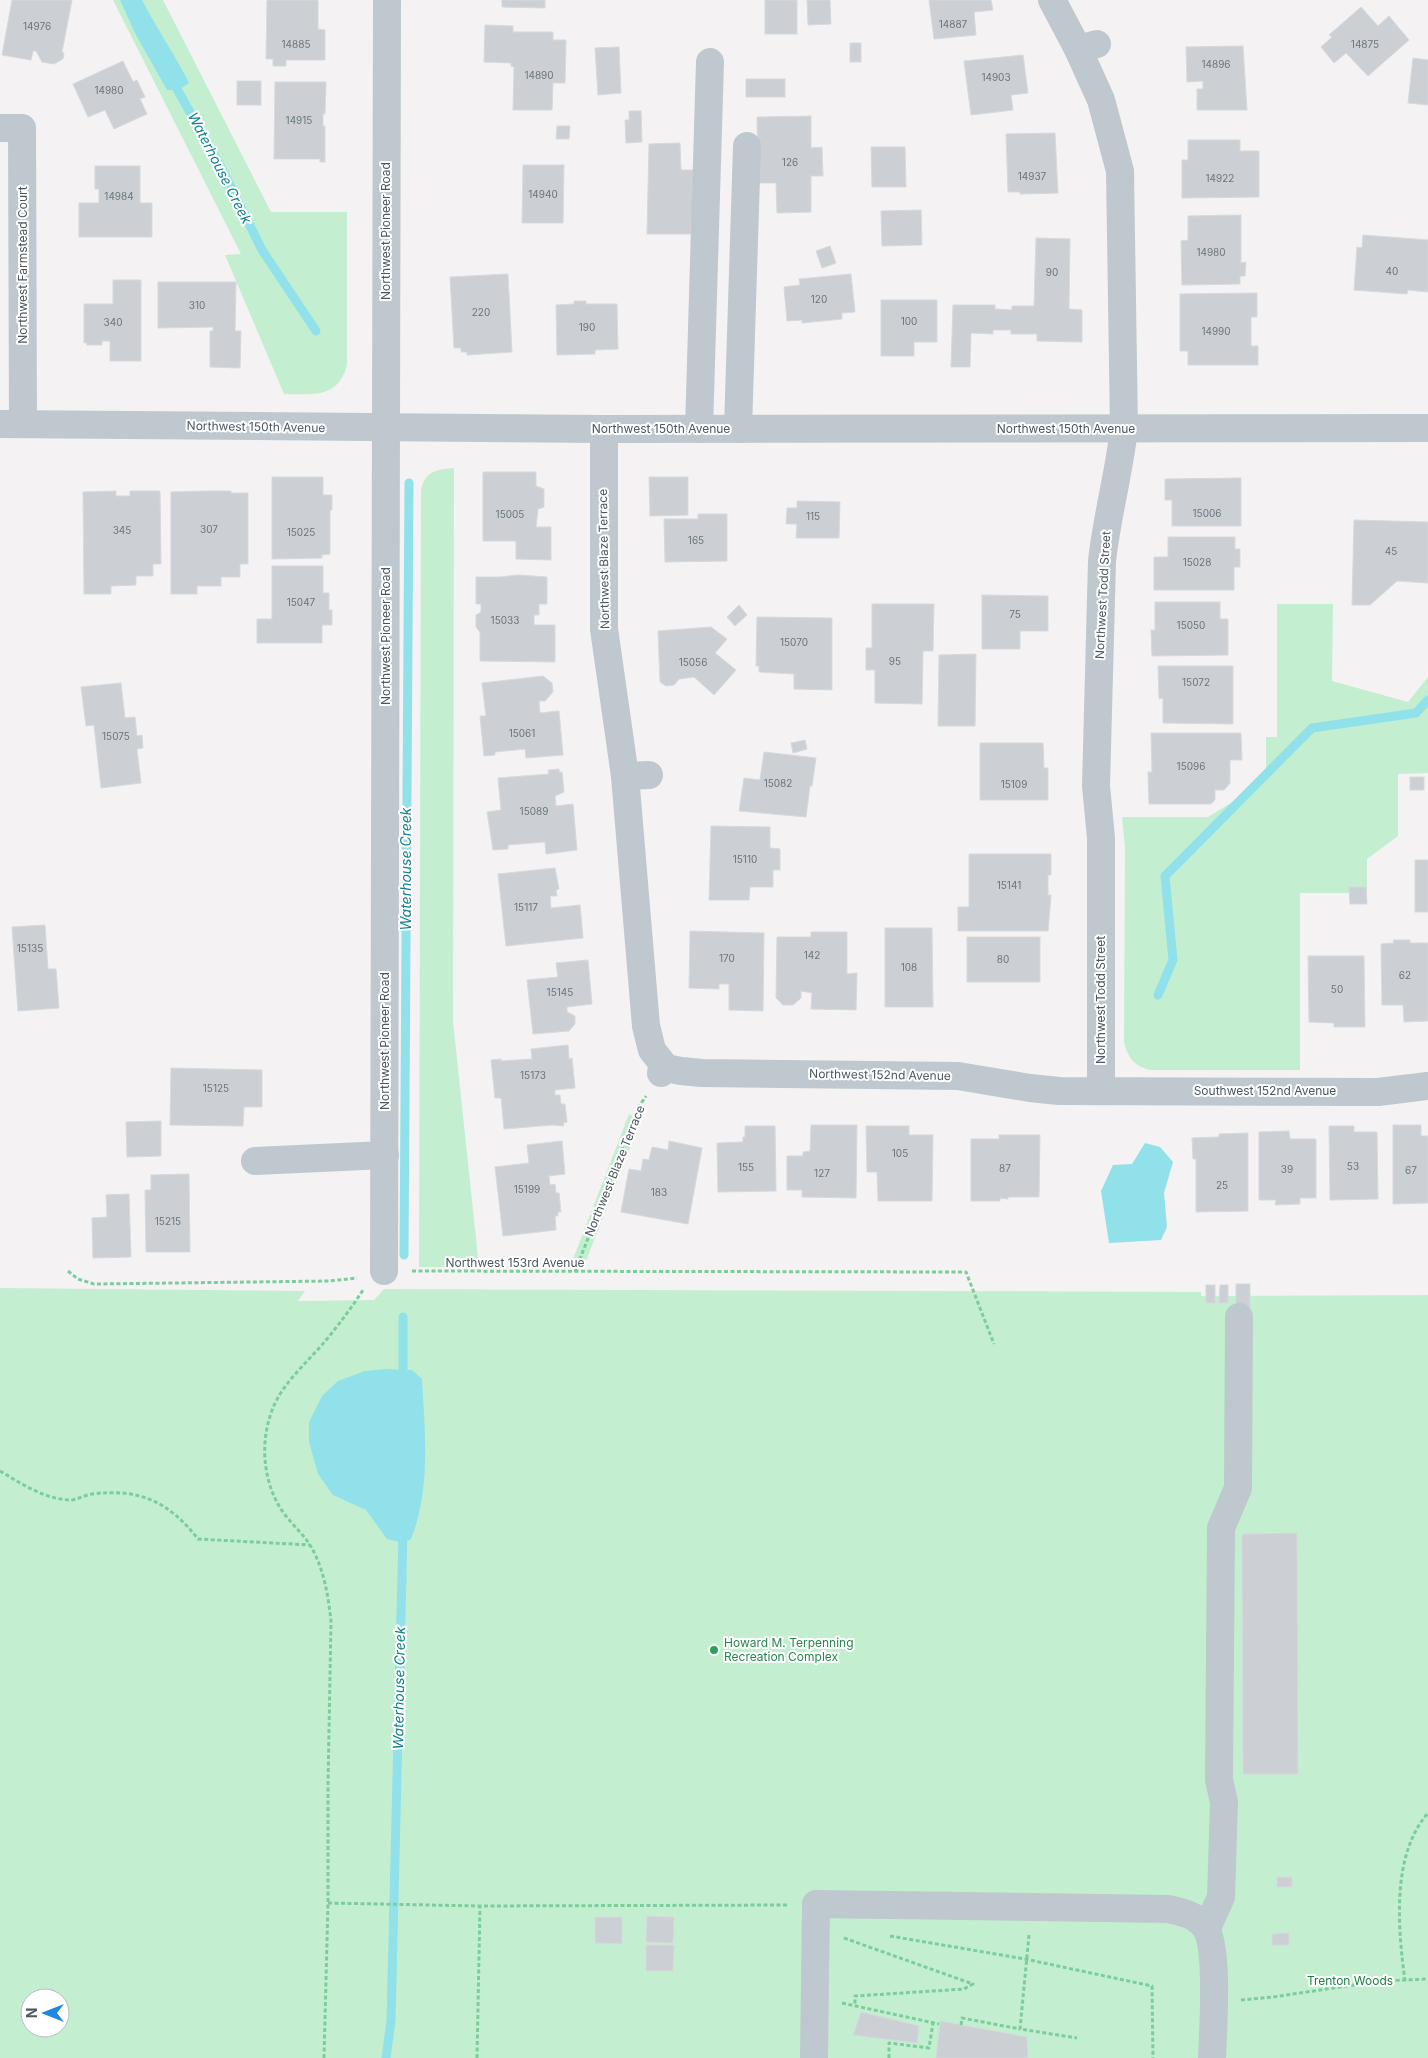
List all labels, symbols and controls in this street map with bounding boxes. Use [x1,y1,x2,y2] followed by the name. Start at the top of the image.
[939,18,968,30] house number: 14887
[23,20,51,32] house number: 14976
[282,38,310,50] house number: 14885
[1351,38,1379,50] house number: 14875
[1201,58,1231,70] house number: 14896
[524,69,554,81] house number: 14890
[981,71,1011,83] house number: 14903
[94,84,124,96] house number: 14980
[185,109,256,227] water label: Waterhouse Creek
[286,114,312,126] house number: 14915
[782,156,798,168] house number: 126
[378,162,393,300] street label: Northwest Pioneer Road
[1018,170,1047,182] house number: 14937
[1206,172,1234,184] house number: 14922
[15,186,30,344] street label: Northwest Farmstead Court
[528,188,558,200] house number: 14940
[104,190,134,202] house number: 14984
[1196,246,1226,258] house number: 14980
[1386,265,1398,277] house number: 40
[1046,266,1058,278] house number: 90
[811,293,827,305] house number: 120
[189,299,205,311] house number: 310
[472,306,490,318] house number: 220
[901,315,917,327] house number: 100
[104,316,122,328] house number: 340
[579,321,595,333] house number: 190
[1201,325,1231,337] house number: 14990
[187,418,325,435] street label: Northwest 150th Avenue
[592,421,730,436] street label: Northwest 150th Avenue
[997,421,1135,436] street label: Northwest 150th Avenue
[595,489,612,629] street label: Northwest Blaze Terrace
[1193,507,1221,519] house number: 15006
[496,508,524,520] house number: 15005
[806,510,820,522] house number: 115
[200,523,218,535] house number: 307
[113,524,131,536] house number: 345
[287,526,315,538] house number: 15025
[1092,531,1113,659] street label: Northwest Todd Street
[688,534,704,546] house number: 165
[1385,545,1397,557] house number: 45
[1183,556,1211,568] house number: 15028
[378,567,393,705] street label: Northwest Pioneer Road
[287,596,316,608] house number: 15047
[1009,608,1021,620] house number: 75
[491,614,519,626] house number: 15033
[1177,619,1205,631] house number: 15050
[780,636,808,648] house number: 15070
[889,655,901,667] house number: 95
[679,656,707,668] house number: 15056
[1182,676,1210,688] house number: 15072
[509,727,535,739] house number: 15061
[102,730,130,742] house number: 15075
[1177,760,1205,772] house number: 15096
[764,777,792,789] house number: 15082
[1001,778,1027,790] house number: 15109
[520,805,548,817] house number: 15089
[397,807,414,931] water label: Waterhouse Creek
[733,853,757,865] house number: 15110
[997,879,1021,891] house number: 15141
[514,901,538,913] house number: 15117
[1093,936,1108,1064] street label: Northwest Todd Street
[17,942,43,954] house number: 15135
[804,949,820,961] house number: 142
[719,952,735,964] house number: 170
[997,953,1009,965] house number: 80
[901,961,917,973] house number: 108
[1399,969,1411,981] house number: 62
[377,972,392,1110] street label: Northwest Pioneer Road
[1331,983,1343,995] house number: 50
[547,986,573,998] house number: 15145
[809,1066,951,1083] street label: Northwest 152nd Avenue
[520,1069,546,1081] house number: 15173
[203,1082,229,1094] house number: 15125
[1194,1083,1336,1098] street label: Southwest 152nd Avenue
[581,1103,648,1239] street label: Northwest Blaze Terrace
[892,1147,908,1159] house number: 105
[1347,1160,1359,1172] house number: 53
[738,1161,754,1173] house number: 155
[999,1162,1011,1174] house number: 87
[1281,1163,1293,1175] house number: 39
[1405,1164,1417,1176] house number: 67
[814,1167,830,1179] house number: 127
[1216,1179,1228,1191] house number: 25
[514,1183,540,1195] house number: 15199
[651,1186,667,1198] house number: 183
[155,1215,181,1227] house number: 15215
[446,1255,584,1270] street label: Northwest 153rd Avenue
[389,1626,408,1750] water label: Waterhouse Creek
[724,1635,854,1664] place label: Howard M. Terpenning Recreation Complex
[708,1644,720,1656] marker: Howard M. Terpenning Recreation Complex
[1307,1973,1393,1988] park label: Trenton Woods
[20,1988,70,2038] north arrow
[23,2008,40,2018] text: N

